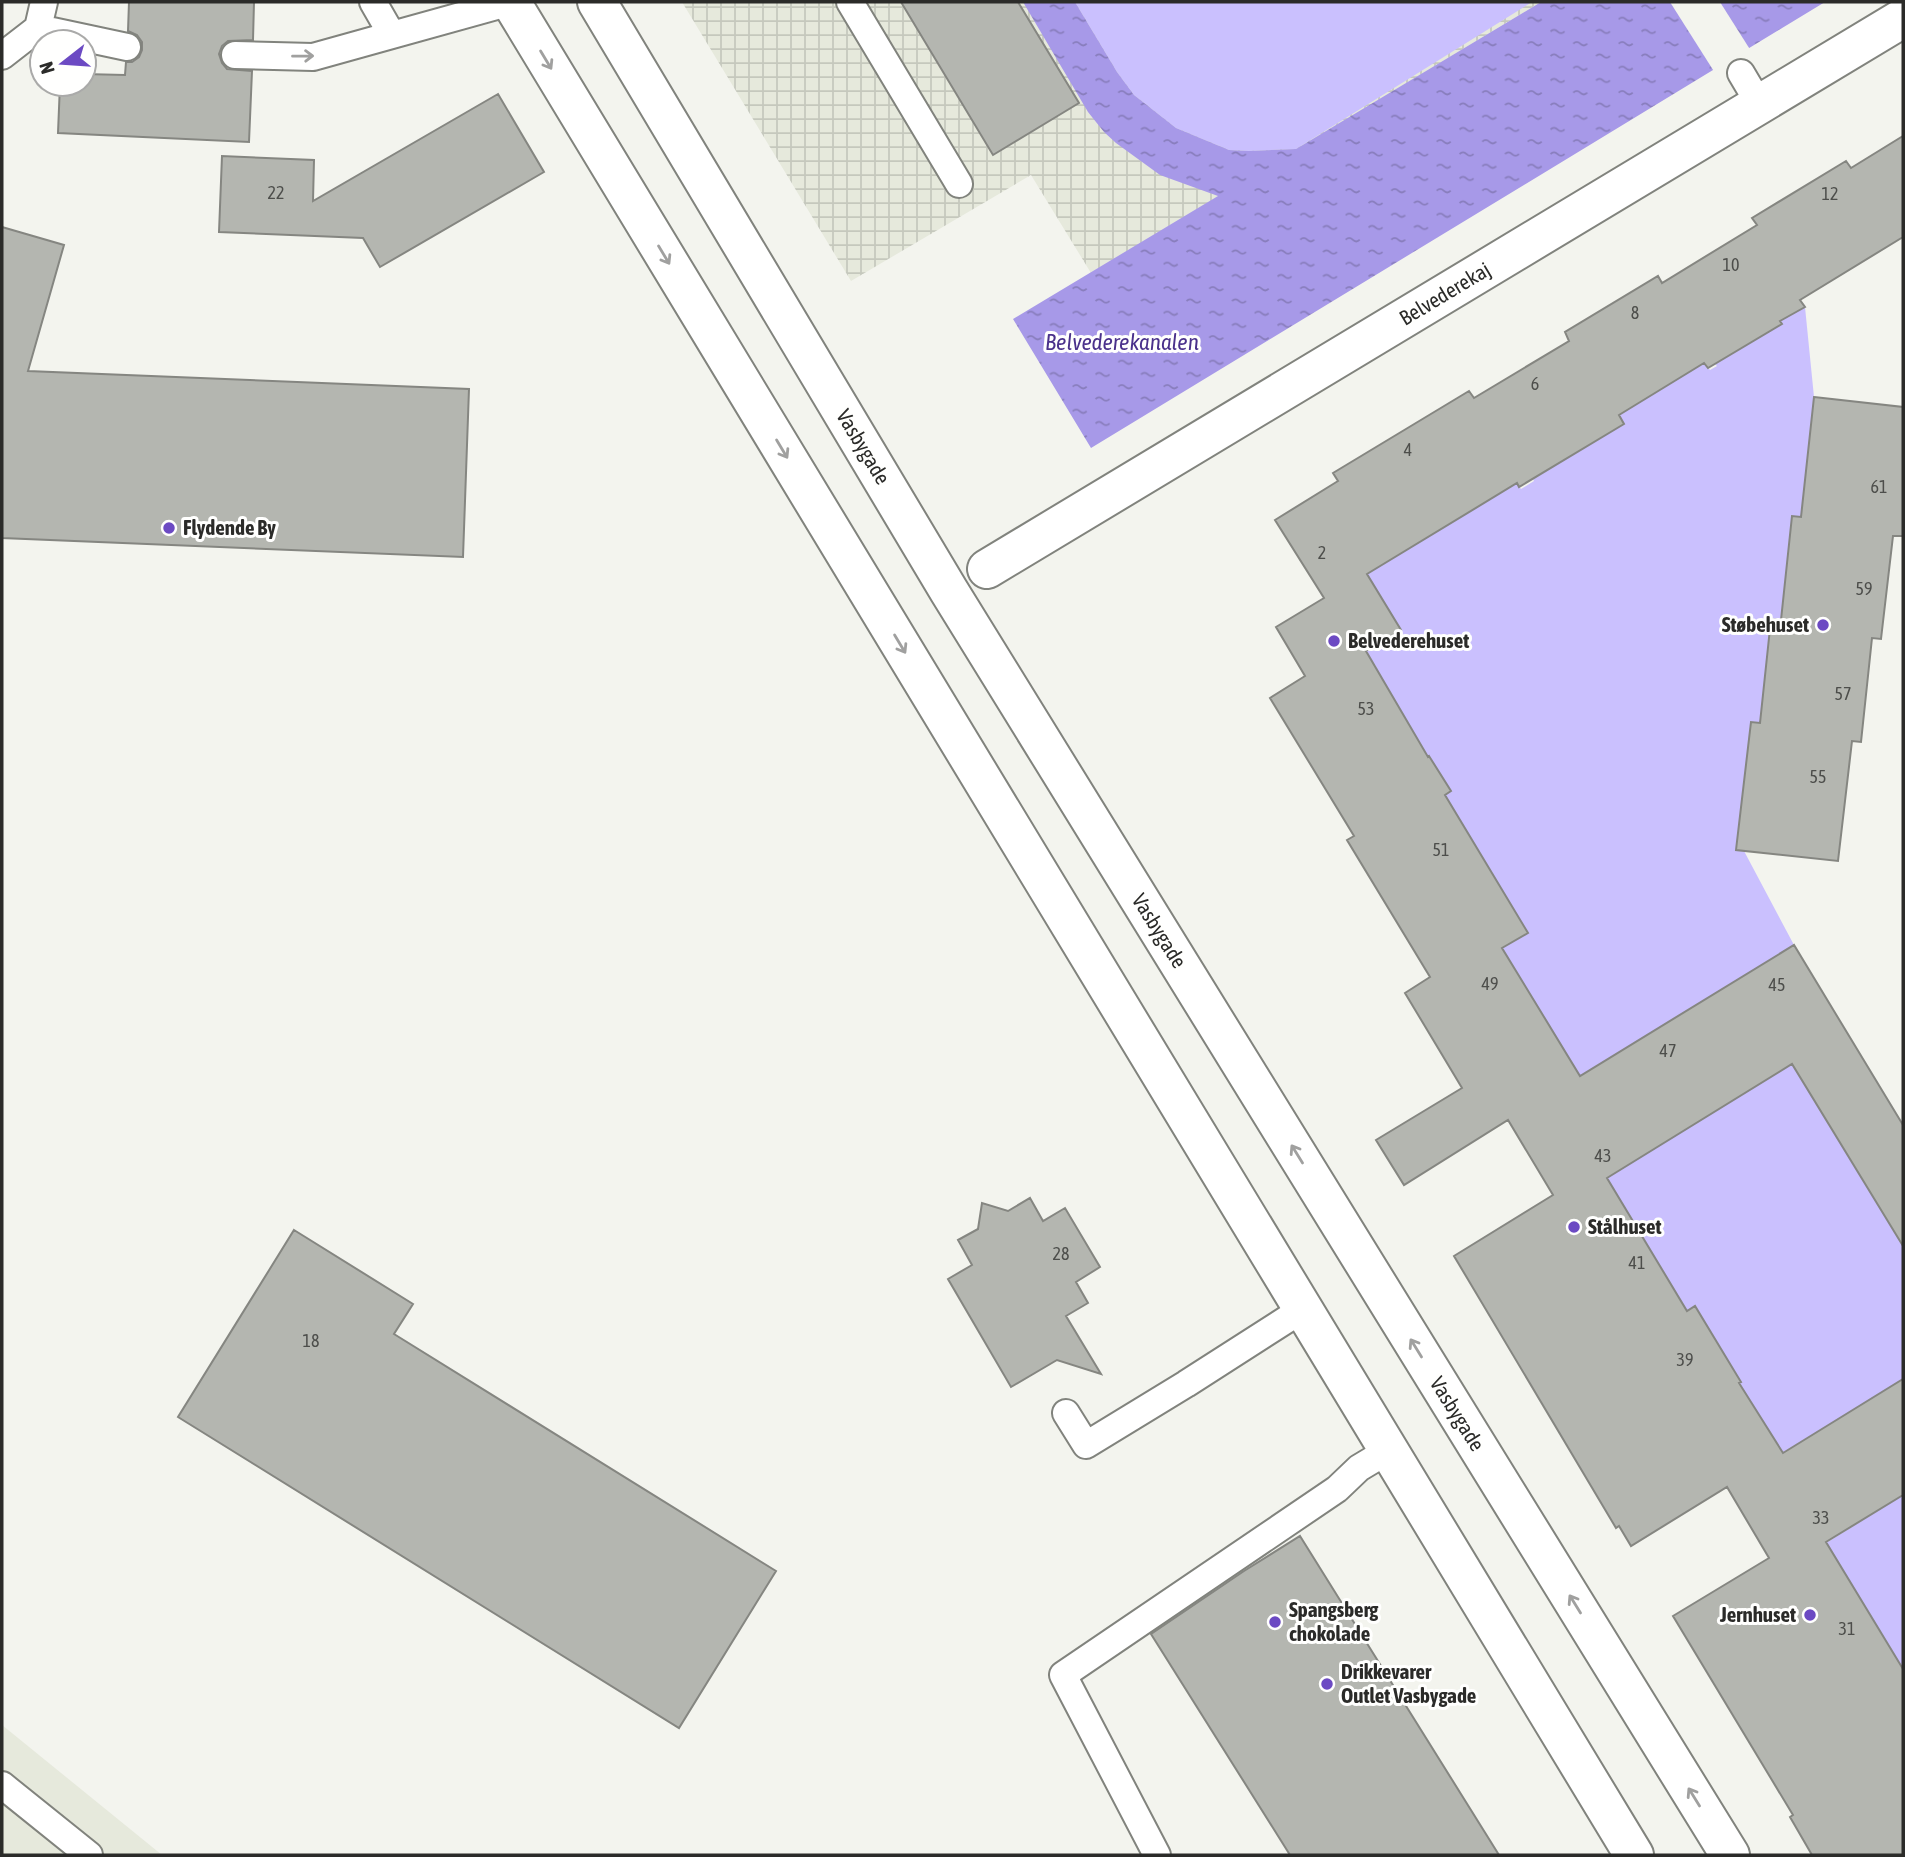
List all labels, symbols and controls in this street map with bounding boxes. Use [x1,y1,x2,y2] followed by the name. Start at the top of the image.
[28,28,98,98] north arrow
[292,49,315,63] one-way arrow
[540,50,554,70] one-way arrow
[35,59,59,77] text: N
[268,182,284,203] house number: 22
[1822,183,1838,204] house number: 12
[658,244,672,264] one-way arrow
[1723,254,1739,275] house number: 10
[1395,257,1494,330] street label: Belvederekaj
[1631,302,1639,323] house number: 8
[1045,329,1199,355] water label: Belvederekanalen
[1531,373,1539,394] house number: 6
[832,405,896,488] street label: Vasbygade
[775,439,789,459] one-way arrow
[1404,439,1412,460] house number: 4
[1871,476,1887,497] house number: 61
[183,515,276,539] place label: Flydende By
[161,520,177,536] marker: Flydende By
[1318,542,1326,563] house number: 2
[1856,578,1872,599] house number: 59
[1722,612,1809,636] place label: Støbehuset
[1815,617,1831,633] marker: Støbehuset
[1348,628,1469,652] place label: Belvederehuset
[893,633,907,653] one-way arrow
[1326,633,1342,649] marker: Belvederehuset
[1835,683,1851,704] house number: 57
[1358,698,1374,719] house number: 53
[1810,766,1826,787] house number: 55
[1433,839,1449,860] house number: 51
[1128,889,1192,972] street label: Vasbygade
[1482,973,1498,994] house number: 49
[1769,974,1785,995] house number: 45
[1660,1040,1676,1061] house number: 47
[1289,1145,1304,1164] one-way arrow
[1595,1145,1611,1166] house number: 43
[1588,1214,1662,1238] place label: Stålhuset
[1566,1219,1582,1235] marker: Stålhuset
[1053,1243,1069,1264] house number: 28
[1629,1252,1645,1273] house number: 41
[303,1330,319,1351] house number: 18
[1409,1338,1423,1358] one-way arrow
[1677,1349,1693,1370] house number: 39
[1426,1372,1490,1455] street label: Vasbygade
[1813,1507,1829,1528] house number: 33
[1567,1594,1581,1614] one-way arrow
[1289,1597,1379,1645] place label: Spangsberg chokolade
[1719,1602,1796,1626] place label: Jernhuset
[1802,1607,1818,1623] marker: Jernhuset
[1267,1614,1283,1630] marker: Spangsberg chokolade
[1839,1618,1855,1639] house number: 31
[1341,1659,1476,1707] place label: Drikkevarer Outlet Vasbygade
[1319,1676,1335,1692] marker: Drikkevarer Outlet Vasbygade
[1687,1788,1701,1808] one-way arrow

